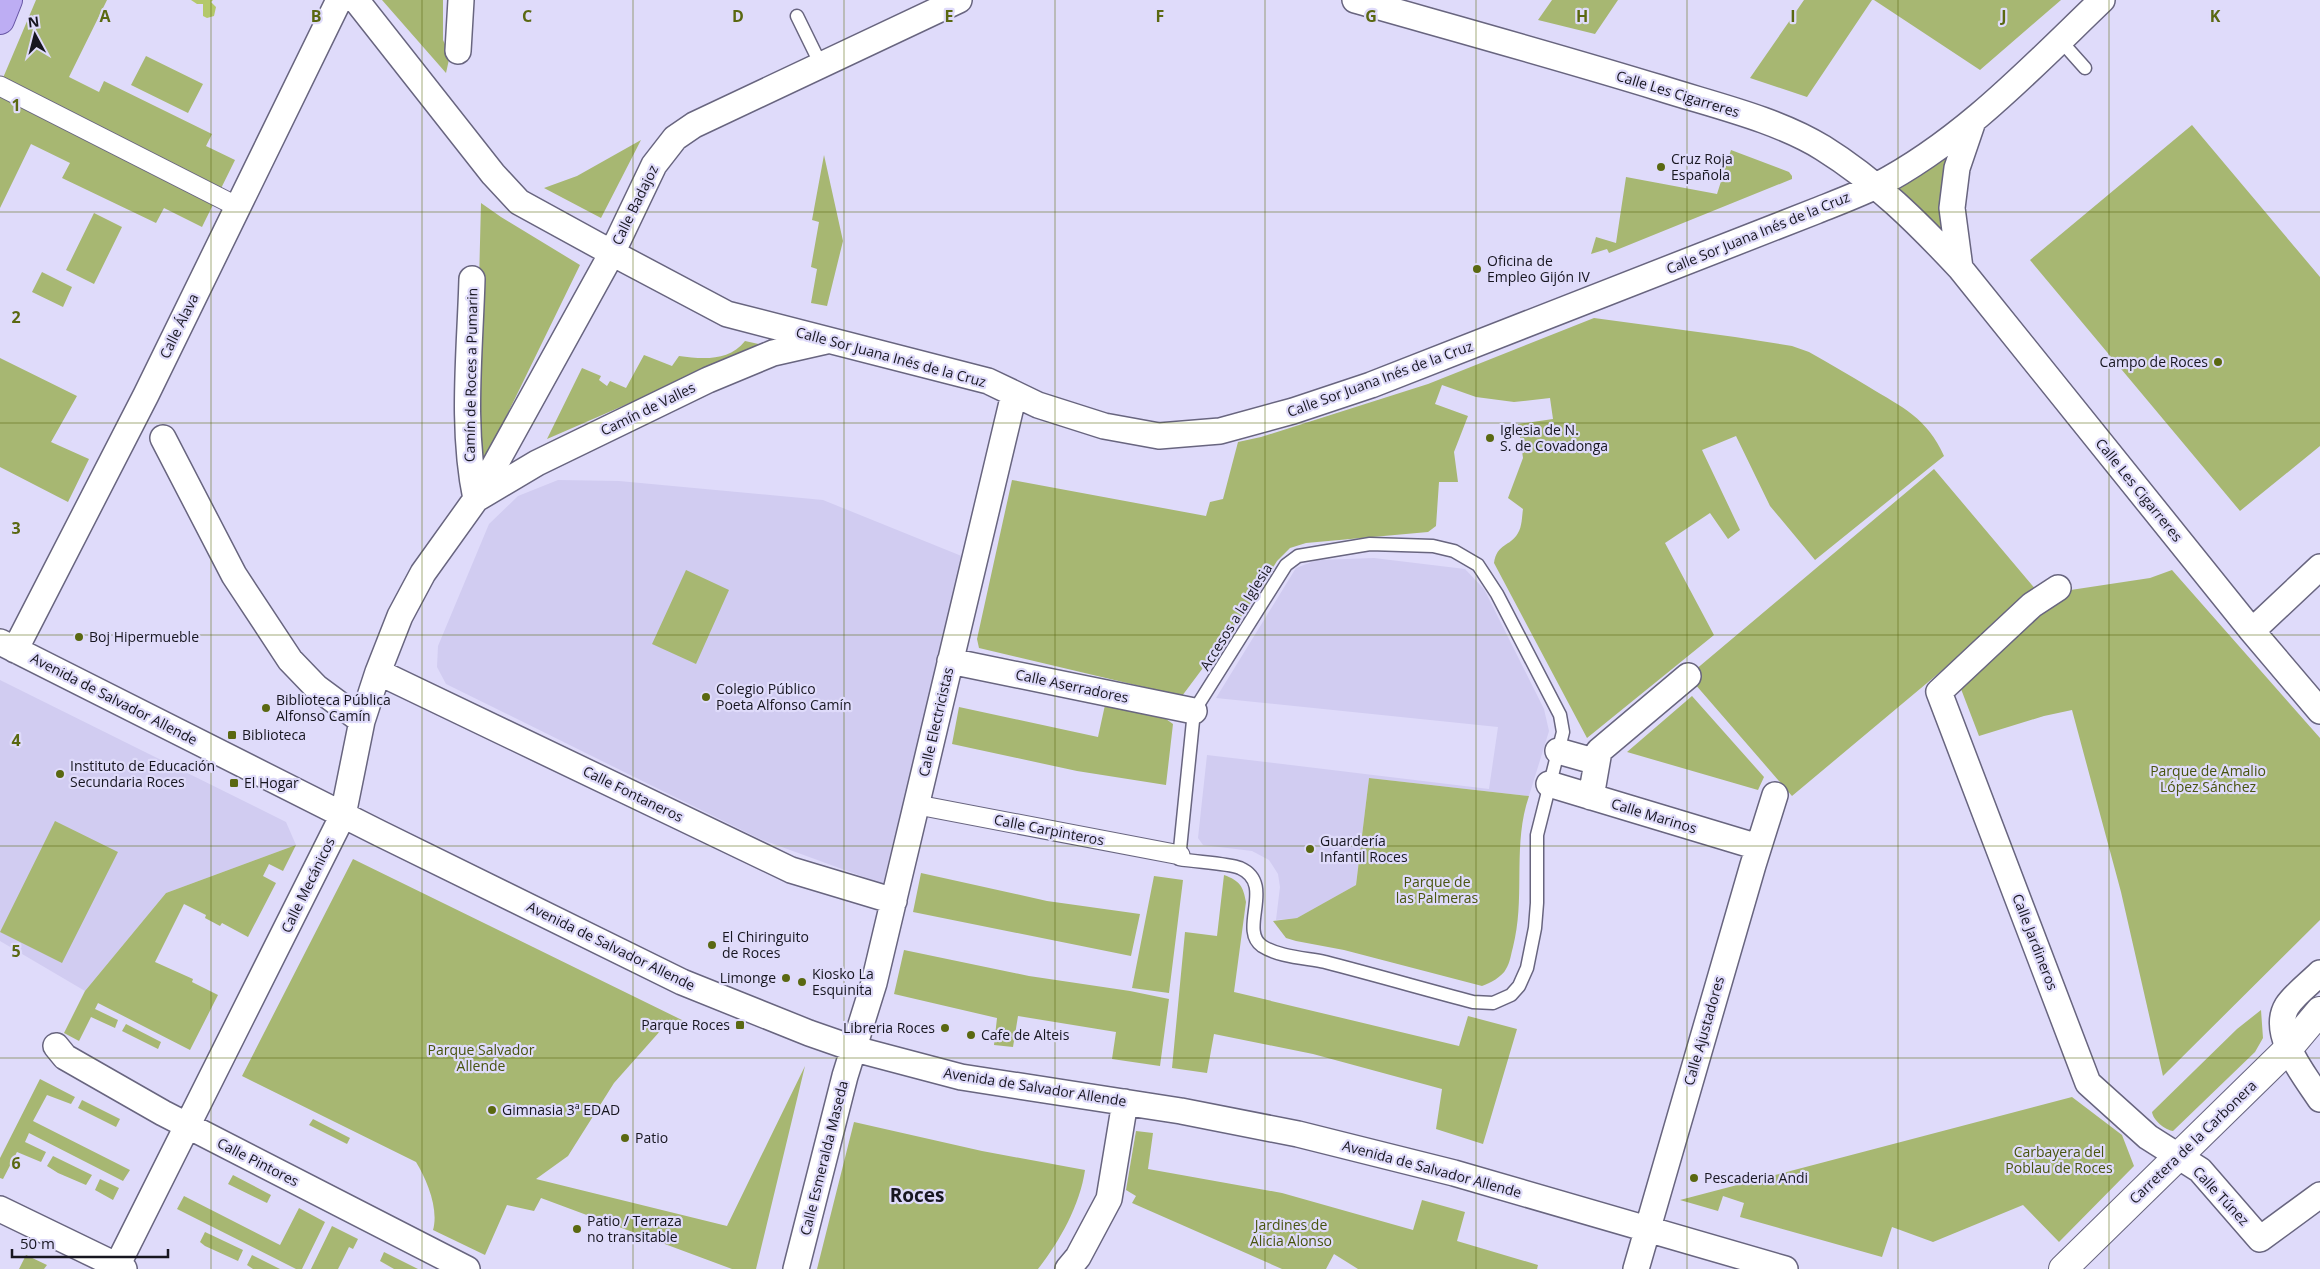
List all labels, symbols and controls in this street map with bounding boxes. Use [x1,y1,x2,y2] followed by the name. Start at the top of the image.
[99,5,111,27] text: A
[311,5,321,27] text: B
[522,5,532,27] text: C
[732,5,744,27] text: D
[945,5,954,27] text: E
[1156,5,1164,27] text: F
[1365,5,1377,27] text: G
[1576,5,1588,27] text: H
[1790,5,1796,27] text: I
[1999,5,2007,27] text: J
[2210,5,2221,27] text: K
[10,10,60,60] north arrow
[27,11,40,32] text: N
[1614,66,1742,121] street label: Calle Les Cigarreres
[11,94,21,116] text: 1
[1671,149,1733,184] place label: Cruz Roja Española
[607,161,662,248] street label: Calle Badajoz
[1655,161,1667,173] marker: Cruz Roja Española
[1663,187,1853,278] street label: Calle Sor Juana Inés de la Cruz
[1487,251,1591,286] place label: Oficina de Empleo Gijón IV
[1471,263,1483,275] marker: Oficina de Empleo Gijón IV
[459,288,482,462] street label: Camín de Roces a Pumarin
[155,290,202,361] street label: Calle Álava
[11,306,21,328] text: 2
[794,322,989,391] street label: Calle Sor Juana Inés de la Cruz
[1284,336,1476,421] street label: Calle Sor Juana Inés de la Cruz
[2099,352,2208,371] place label: Campo de Roces
[2212,356,2224,368] marker: Campo de Roces
[597,377,699,440] street label: Camín de Valles
[1500,420,1608,455] place label: Iglesia de N. S. de Covadonga
[1484,432,1496,444] marker: Iglesia de N. S. de Covadonga
[2092,434,2187,546] street label: Calle Les Cigarreres
[11,517,21,539] text: 3
[1195,560,1276,674] street label: Accesos a la Iglesia
[89,627,199,646] place label: Boj Hipermueble
[73,631,85,643] marker: Boj Hipermueble
[28,648,201,749] street label: Avenida de Salvador Allende
[1014,664,1131,707] street label: Calle Aserradores
[914,665,957,778] street label: Calle Electricistas
[716,679,852,714] place label: Colegio Público Poeta Alfonso Camín
[276,690,391,725] place label: Biblioteca Pública Alfonso Camín
[700,691,712,703] marker: Colegio Público Poeta Alfonso Camín
[260,702,272,714] marker: Biblioteca Pública Alfonso Camín
[242,725,306,744] place label: Biblioteca
[11,729,21,751] text: 4
[226,729,238,741] marker: Biblioteca
[70,756,215,791] place label: Instituto de Educación Secundaria Roces
[580,761,687,826] street label: Calle Fontaneros
[2150,761,2266,796] park label: Parque de Amalio López Sánchez
[54,768,66,780] marker: Instituto de Educación Secundaria Roces
[244,773,299,792] place label: El Hogar
[228,777,240,789] marker: El Hogar
[1609,794,1700,838] street label: Calle Marinos
[992,810,1106,850] street label: Calle Carpinteros
[1320,831,1408,866] place label: Guardería Infantil Roces
[276,834,339,936] street label: Calle Mecánicos
[1304,843,1316,855] marker: Guardería Infantil Roces
[1396,872,1479,907] park label: Parque de las Palmeras
[2008,891,2063,993] street label: Calle Jardineros
[524,897,699,995] street label: Avenida de Salvador Allende
[722,927,809,962] place label: El Chiringuito de Roces
[706,939,718,951] marker: El Chiringuito de Roces
[11,940,21,962] text: 5
[812,964,874,999] place label: Kiosko La Esquinita
[720,968,776,987] place label: Limonge
[780,972,792,984] marker: Limonge
[1679,974,1728,1088] street label: Calle Ajustadores
[796,976,808,988] marker: Kiosko La Esquinita
[641,1015,730,1034] place label: Parque Roces
[843,1018,935,1037] place label: Libreria Roces
[734,1019,746,1031] marker: Parque Roces
[939,1022,951,1034] marker: Libreria Roces
[981,1025,1070,1044] place label: Cafe de Alteis
[965,1029,977,1041] marker: Cafe de Alteis
[427,1040,535,1075] park label: Parque Salvador Allende
[942,1063,1128,1110] street label: Avenida de Salvador Allende
[2125,1076,2260,1208] street label: Carretera de la Carbonera
[795,1079,852,1237] street label: Calle Esmeralda Maseda
[502,1100,620,1119] place label: Gimnasia 3ª EDAD
[486,1104,498,1116] marker: Gimnasia 3ª EDAD
[635,1128,668,1147] place label: Patio
[619,1132,631,1144] marker: Patio
[214,1133,303,1190] street label: Calle Pintores
[1340,1135,1524,1202] street label: Avenida de Salvador Allende
[2005,1142,2113,1177] park label: Carbayera del Poblau de Roces
[11,1152,21,1174] text: 6
[2189,1162,2254,1230] street label: Calle Túnez
[1704,1168,1808,1187] place label: Pescaderia Andi
[1688,1172,1700,1184] marker: Pescaderia Andi
[890,1182,944,1208] district label: Roces
[587,1211,682,1246] place label: Patio / Terraza no transitable
[1250,1215,1332,1250] park label: Jardines de Alicia Alonso
[571,1223,583,1235] marker: Patio / Terraza no transitable
[12,1226,169,1258] scale bar
[20,1233,55,1253] text: 50 m

